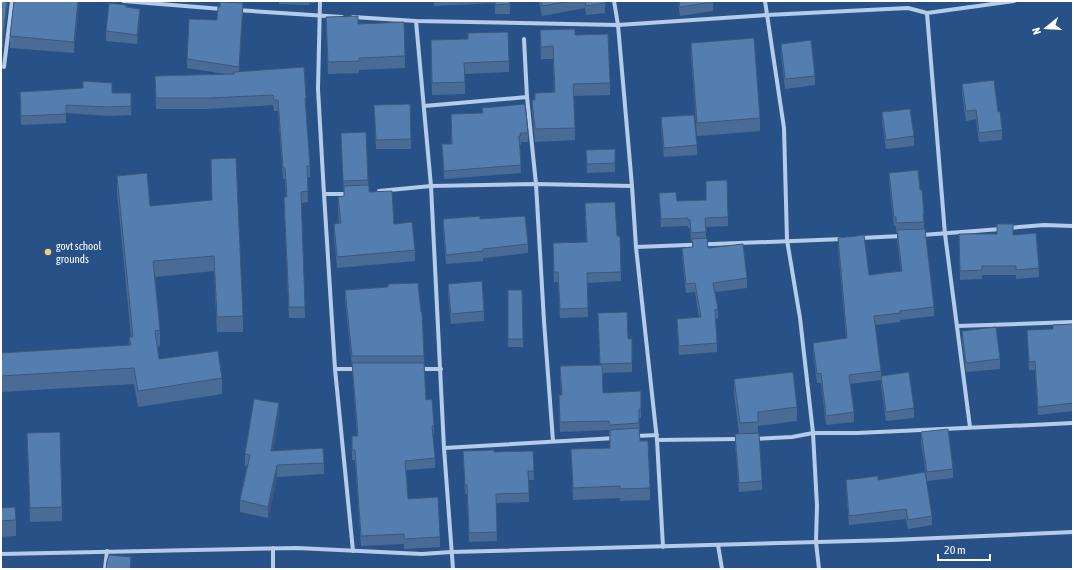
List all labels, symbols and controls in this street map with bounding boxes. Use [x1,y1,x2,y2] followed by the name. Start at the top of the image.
[1026,8,1066,48] north arrow
[1030,26,1043,36] text: N
[56,240,101,265] place label: govt school grounds
[43,247,53,257] marker: govt school grounds
[938,536,990,562] scale bar
[944,543,966,557] text: 20 m

